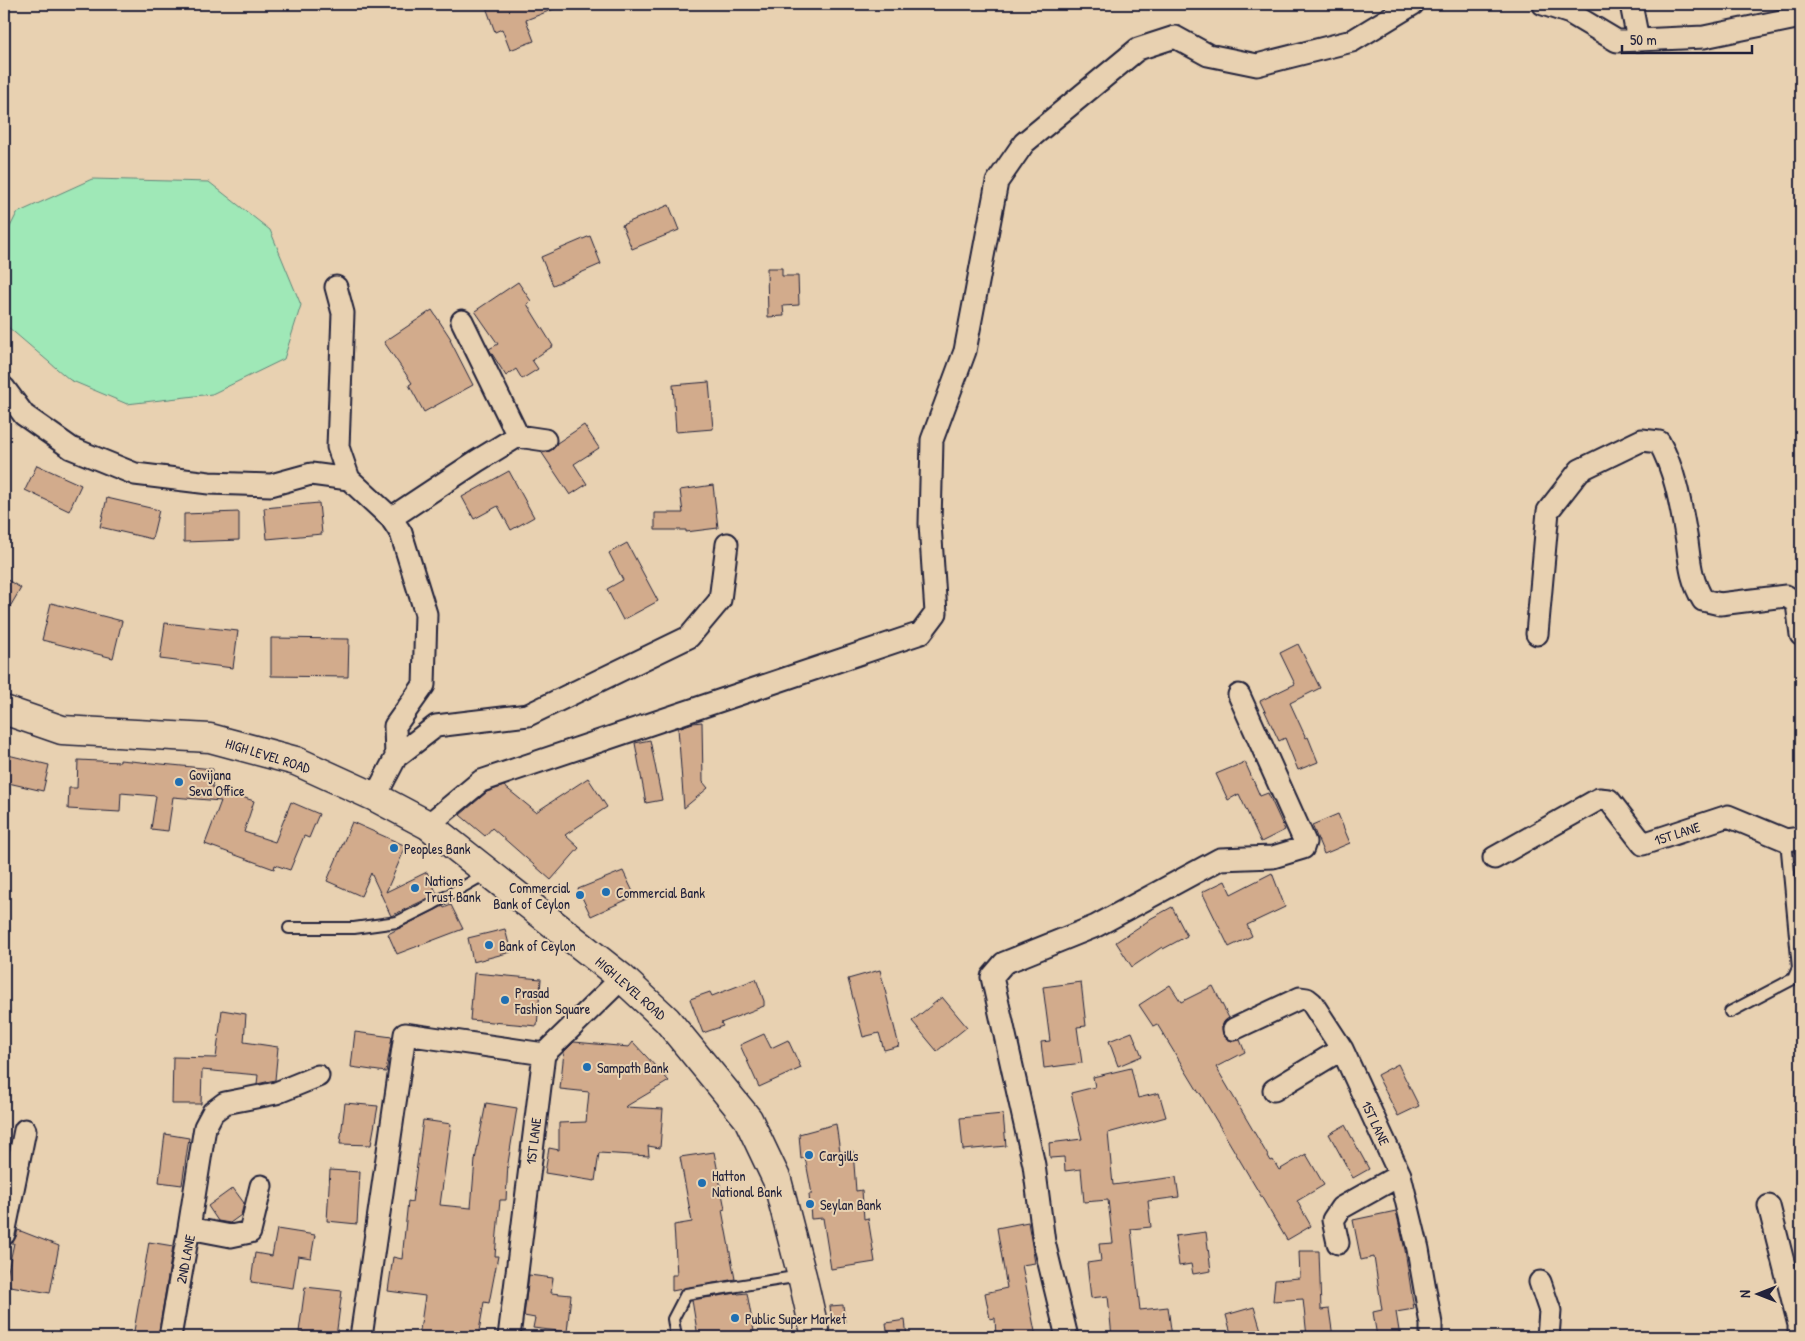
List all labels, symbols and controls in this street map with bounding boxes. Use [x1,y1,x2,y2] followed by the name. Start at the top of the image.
[1622,22,1752,54] scale bar
[1630,29,1657,50] text: 50 m
[223,733,313,777] street label: HIGH LEVEL ROAD
[189,765,245,800] place label: Govijana Seva Office
[173,776,185,788] marker: Govijana Seva Office
[1652,817,1702,849] street label: 1ST LANE
[404,839,471,859] place label: Peoples Bank
[388,842,400,854] marker: Peoples Bank
[425,871,481,906] place label: Nations Trust Bank
[493,878,570,914] place label: Commercial Bank of Ceylon
[409,882,421,894] marker: Nations Trust Bank
[616,883,705,902] place label: Commercial Bank
[600,886,612,898] marker: Commercial Bank
[574,889,586,901] marker: Commercial Bank of Ceylon
[499,936,576,956] place label: Bank of Ceylon
[483,939,495,951] marker: Bank of Ceylon
[592,952,671,1024] street label: HIGH LEVEL ROAD
[514,983,591,1019] place label: Prasad Fashion Square
[499,994,511,1006] marker: Prasad Fashion Square
[597,1058,669,1078] place label: Sampath Bank
[581,1061,593,1073] marker: Sampath Bank
[1357,1098,1395,1148] street label: 1ST LANE
[521,1117,545,1165] street label: 1ST LANE
[819,1146,858,1166] place label: Cargills
[803,1149,815,1161] marker: Cargills
[712,1166,782,1201] place label: Hatton National Bank
[696,1177,708,1189] marker: Hatton National Bank
[820,1195,882,1215] place label: Seylan Bank
[804,1198,816,1210] marker: Seylan Bank
[171,1233,199,1285] street label: 2ND LANE
[1732,1268,1782,1318] north arrow
[1735,1290,1754,1298] text: N
[745,1309,846,1329] place label: Public Super Market
[729,1312,741,1324] marker: Public Super Market

